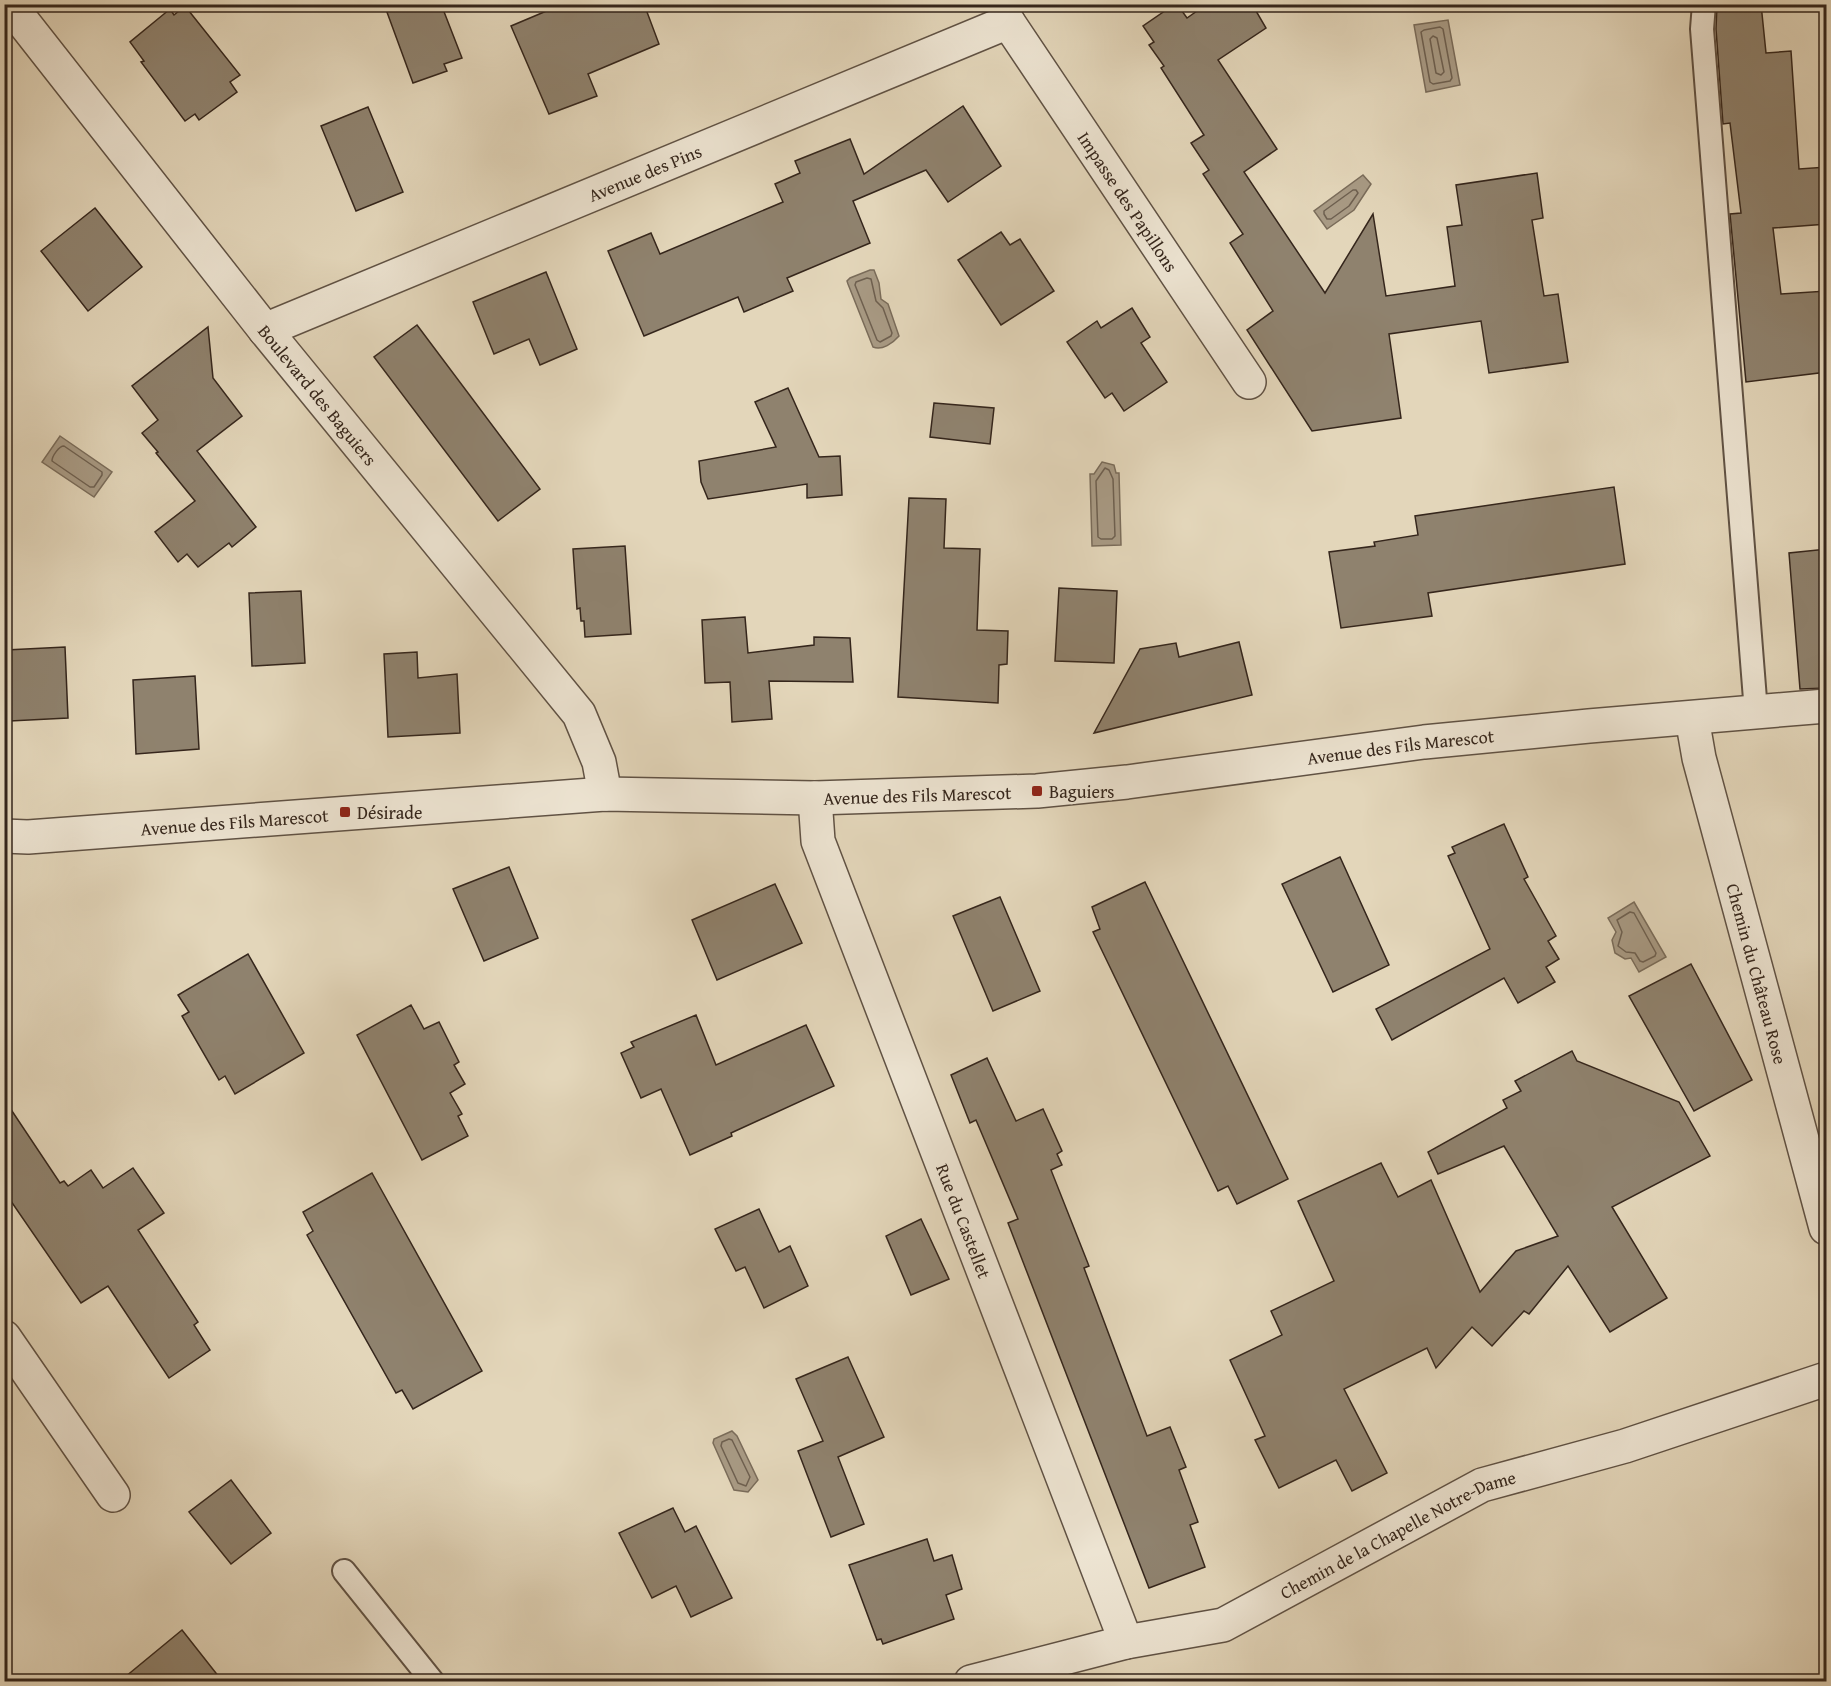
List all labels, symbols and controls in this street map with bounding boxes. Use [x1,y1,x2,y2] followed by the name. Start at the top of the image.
[1071,126,1185,277] street label: Impasse des Papillons
[584,137,706,208] street label: Avenue des Pins
[252,318,384,471] street label: Boulevard des Baguiers
[1305,722,1496,771] street label: Avenue des Fils Marescot
[823,778,1012,811] street label: Avenue des Fils Marescot
[1049,778,1114,805] place label: Baguiers
[1030,784,1044,798] marker: Baguiers
[357,799,422,826] place label: Désirade
[140,801,330,842] street label: Avenue des Fils Marescot
[338,805,352,819] marker: Désirade
[1720,880,1795,1067] street label: Chemin du Château Rose
[930,1159,999,1283] street label: Rue du Castellet
[1275,1463,1519,1605] street label: Chemin de la Chapelle Notre-Dame

